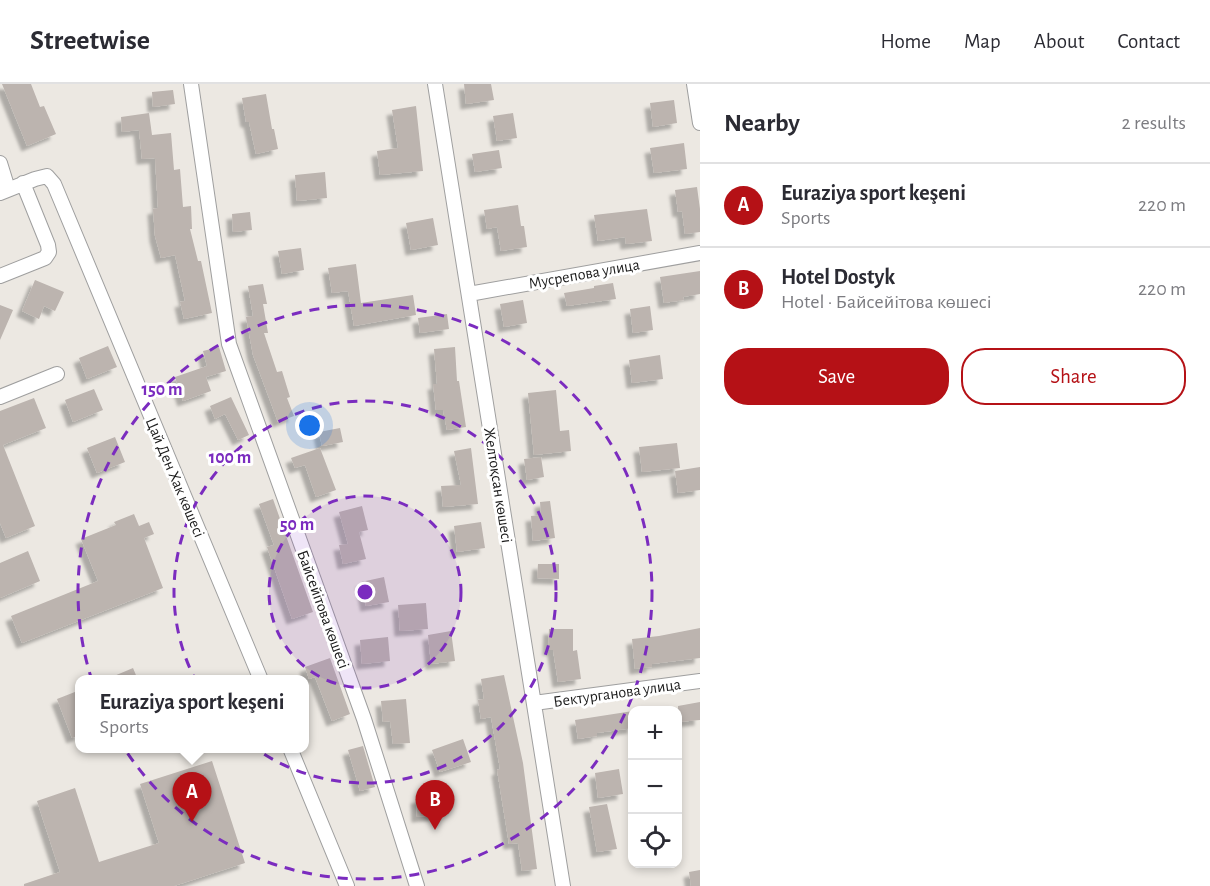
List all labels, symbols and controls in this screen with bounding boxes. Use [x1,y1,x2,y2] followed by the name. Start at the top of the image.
[30,27,150,55] text: Streetwise
[880,31,931,52] text: Home
[964,31,1001,52] text: Map
[1034,31,1084,52] text: About
[1117,31,1180,52] text: Contact
[724,110,800,136] text: Nearby
[1122,113,1186,133] text: 2 results
[781,182,966,204] text: Euraziya sport keşeni
[738,195,750,215] text: A
[1138,195,1186,215] text: 220 m
[781,208,830,228] text: Sports
[527,256,641,293] street label: Мусрепова улица
[781,266,895,288] text: Hotel Dostyk
[738,279,749,299] text: B
[1138,279,1186,299] text: 220 m
[781,292,992,312] text: Hotel · Байсейітова көшесі
[724,348,949,405] button: Save
[961,348,1186,405] button: Share
[142,381,182,399] text: 150 m
[295,411,324,440] your location
[143,415,208,540] street label: Цай Ден Хак көшесі
[481,426,515,544] street label: Желтоқсан көшесі
[209,449,251,467] text: 100 m
[280,516,314,534] text: 50 m
[294,548,352,671] street label: Байсейітова көшесі
[355,582,375,602] centre of rings
[75,675,309,753] popup
[552,676,682,711] street label: Бектурганова улица
[100,691,284,713] text: Euraziya sport keşeni
[628,706,682,868] map controls
[628,706,682,760] button: +
[100,717,149,737] text: Sports
[628,760,682,814] button: −
[172,772,212,822] pin: A
[416,780,454,830] pin: B
[628,814,682,868] button: locate

